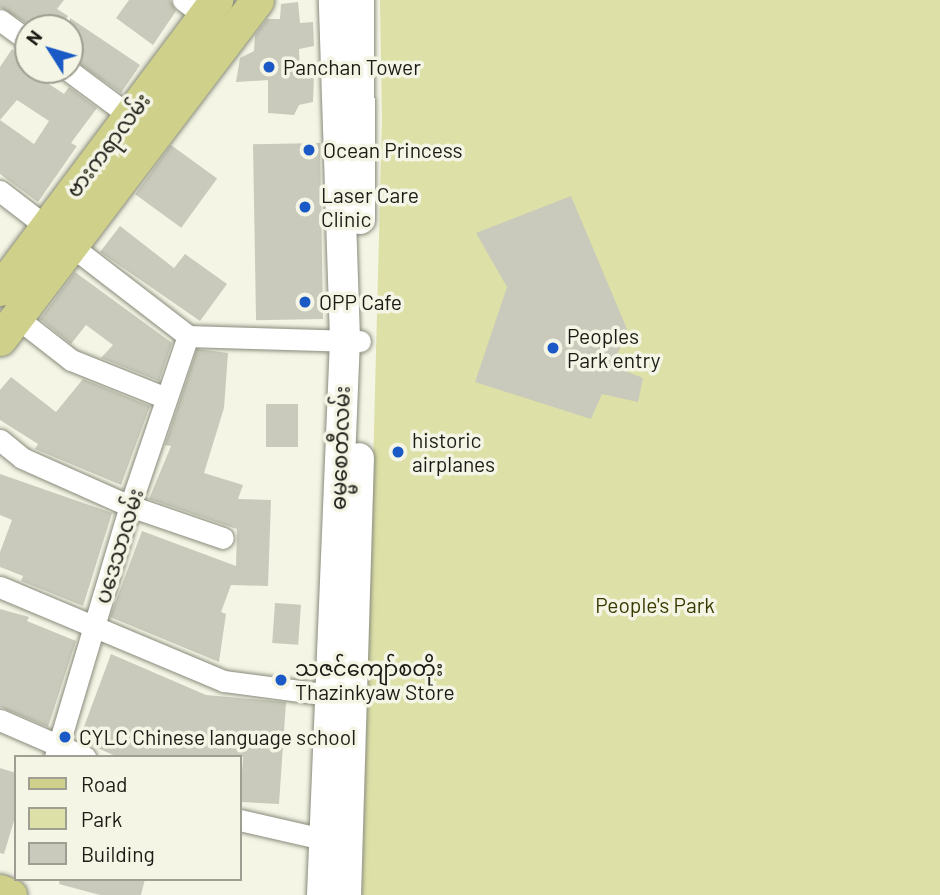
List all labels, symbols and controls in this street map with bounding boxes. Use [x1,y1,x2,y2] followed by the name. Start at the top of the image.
[14,14,84,84] north arrow
[20,25,46,49] text: N
[283,54,421,80] place label: Panchan Tower
[261,59,277,75] marker: Panchan Tower
[61,88,155,202] street label: ဗားကရာလမ်း
[323,137,463,163] place label: Ocean Princess
[301,142,317,158] marker: Ocean Princess
[321,182,419,232] place label: Laser Care Clinic
[295,197,315,217] marker: Laser Care Clinic
[319,289,402,315] place label: OPP Cafe
[297,294,313,310] marker: OPP Cafe
[567,323,661,373] place label: Peoples Park entry
[545,340,561,356] marker: Peoples Park entry
[325,386,355,510] street label: ဓမ္မစေတီလမ်း
[412,427,495,477] place label: historic airplanes
[390,444,406,460] marker: historic airplanes
[90,485,148,607] street label: ပဒေသာလမ်း
[595,592,715,618] park label: People's Park
[295,655,455,705] place label: သဇင်ကျော်စတိုး Thazinkyaw Store
[273,672,289,688] marker: သဇင်ကျော်စတိုး Thazinkyaw Store
[79,724,356,750] place label: CYLC Chinese language school
[57,729,73,745] marker: CYLC Chinese language school
[14,755,242,881] legend
[81,771,127,796] text: Road
[81,806,122,831] text: Park
[81,841,155,866] text: Building

